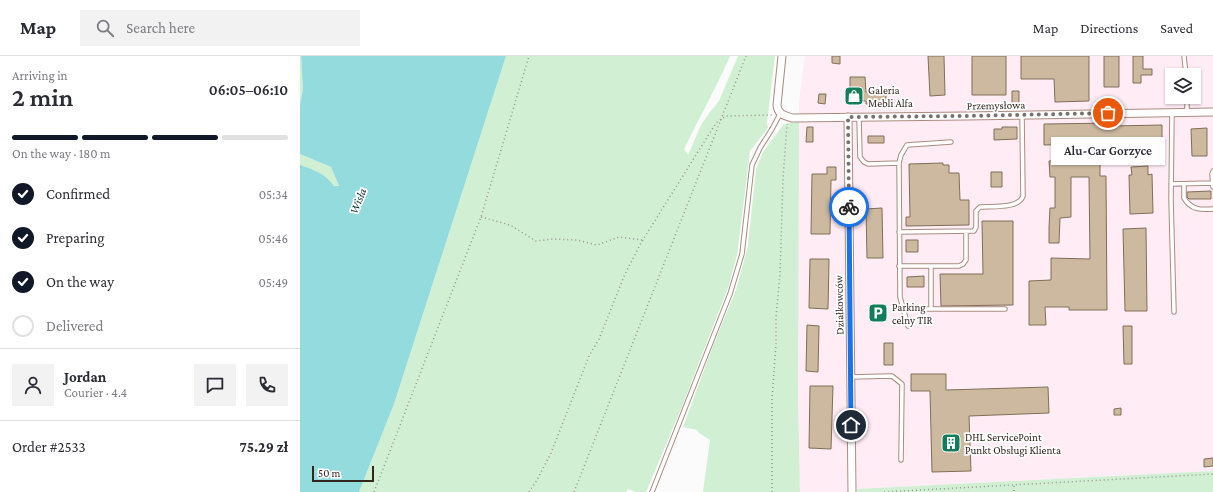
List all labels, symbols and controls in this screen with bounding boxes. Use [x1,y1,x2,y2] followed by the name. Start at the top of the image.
[80,10,360,46] search box
[20,17,56,38] text: Map
[94,17,116,39] icon: search
[126,20,195,36] text: Search here
[1033,20,1058,36] text: Map
[1080,20,1138,36] text: Directions
[1160,20,1193,36] text: Saved
[12,68,68,83] text: Arriving in
[1165,68,1201,104] map controls
[1165,68,1201,104] button: layers
[209,82,288,98] text: 06:05–06:10
[12,83,73,112] text: 2 min
[868,84,913,109] place label: Galeria Mebli Alfa
[843,85,865,107] shop icon: Galeria Mebli Alfa
[1091,96,1125,130] pin
[967,98,1025,113] street label: Przemysłowa
[1097,102,1119,124] icon: bag
[1051,137,1165,165] callout: Alu-Car Gorzyce
[1064,143,1152,158] text: Alu-Car Gorzyce
[12,146,111,161] text: On the way · 180 m
[12,183,34,205] icon: check
[46,186,110,202] text: Confirmed
[347,186,370,216] water label: Wisła
[259,187,288,202] text: 05:34
[829,187,869,227] courier
[838,196,860,218] icon: bike
[12,227,34,249] icon: check
[46,230,105,246] text: Preparing
[258,231,288,246] text: 05:46
[12,271,34,293] icon: check
[46,274,114,290] text: On the way
[832,274,846,335] street label: Działkowców
[258,275,288,290] text: 05:49
[892,301,934,327] place label: Parking celny TIR
[867,302,889,324] parking icon: Parking celny TIR
[46,318,103,334] text: Delivered
[12,364,54,406] button: person
[194,364,236,406] button: chat
[246,364,288,406] button: phone
[64,369,106,385] text: Jordan
[64,385,127,400] text: Courier · 4.4
[834,408,868,442] pin
[840,414,862,436] icon: home
[965,431,1061,457] place label: DHL ServicePoint Punkt Obsługi Klienta
[940,432,962,454] building icon: DHL ServicePoint Punkt Obsługi Klienta
[12,439,86,455] text: Order #2533
[240,439,288,455] text: 75.29 zł
[312,464,374,483] scale bar
[318,467,340,479] text: 50 m

